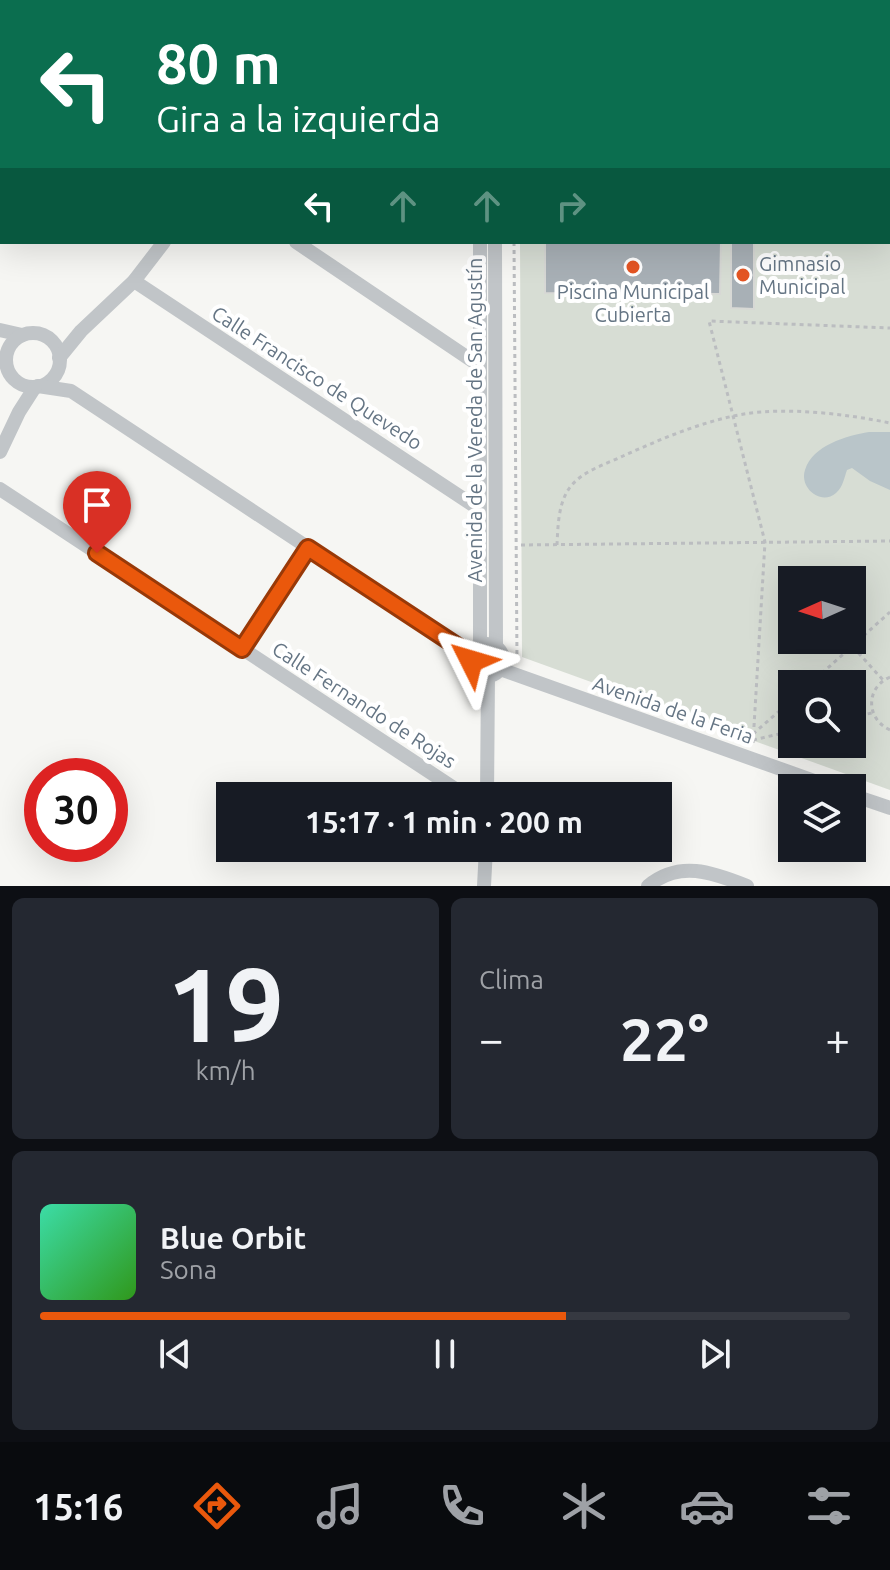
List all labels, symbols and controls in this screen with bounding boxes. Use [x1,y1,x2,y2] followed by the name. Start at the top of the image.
[24,32,128,136] icon: left
[156,32,281,95] text: 80 m
[156,98,440,139] text: Gira a la izquierda
[297,184,341,228] icon: left
[381,184,425,228] icon: ahead
[465,184,509,228] icon: ahead
[549,184,593,228] icon: right
[759,252,845,298] place label: Gimnasio Municipal
[463,258,486,582] street label: Avenida de la Vereda de San Agustín
[624,258,642,276] marker: Piscina Municipal Cubierta
[734,266,752,284] marker: Gimnasio Municipal
[557,280,709,326] place label: Piscina Municipal Cubierta
[208,301,427,454] street label: Calle Francisco de Quevedo
[63,471,131,553] pin
[75,483,119,527] icon: arrive
[778,566,866,654] north arrow
[778,566,866,862] map controls
[429,619,513,703] position arrow
[268,637,460,773] street label: Calle Fernando de Rojas
[778,670,866,758] button: search
[590,671,756,748] street label: Avenida de la Feria
[24,758,128,862] speed limit sign: 30
[778,774,866,862] button: layers
[305,805,583,839] text: 15:17 · 1 min · 200 m
[167,945,284,1062] text: 19
[479,965,544,994] text: Clima
[620,1005,709,1072] text: 22°
[479,1014,504,1063] text: −
[825,1014,850,1063] text: +
[195,1056,256,1085] text: km/h
[160,1221,306,1255] text: Blue Orbit
[160,1255,217,1284] text: Sona
[153,1332,197,1376] icon: previous
[423,1332,467,1376] icon: pause
[693,1332,737,1376] icon: next
[189,1478,245,1534] icon: directions
[312,1478,368,1534] icon: music
[434,1478,490,1534] icon: phone
[556,1478,612,1534] icon: climate
[679,1478,735,1534] icon: car
[801,1478,857,1534] icon: filters
[33,1486,123,1527] text: 15:16

